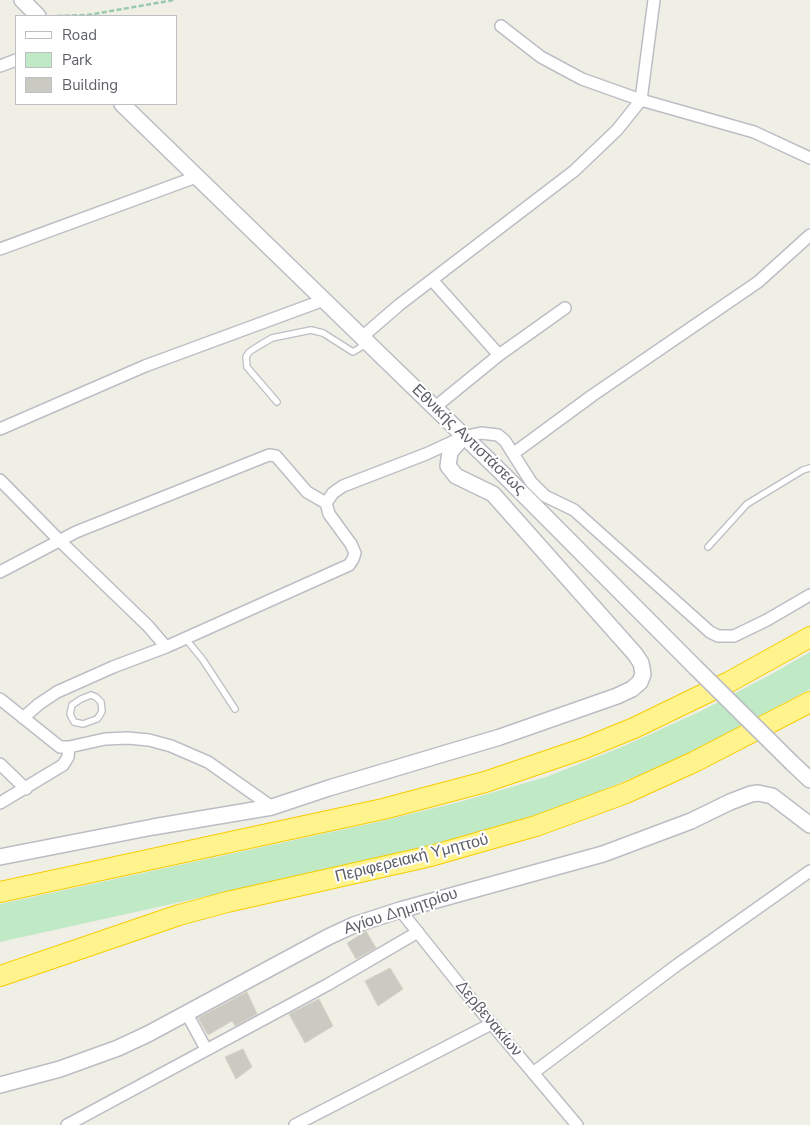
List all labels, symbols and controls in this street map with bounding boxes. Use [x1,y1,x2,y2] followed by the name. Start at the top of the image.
[15,15,178,105] legend
[62,25,97,45] text: Road
[62,50,92,70] text: Park
[62,75,118,95] text: Building
[407,381,529,499] street label: Εθνικής Αντιστάσεως
[333,831,491,887] street label: Περιφερειακή Υμηττού
[342,885,460,939] street label: Αγίου Δημητρίου
[451,977,525,1061] street label: Δερβενακίων

